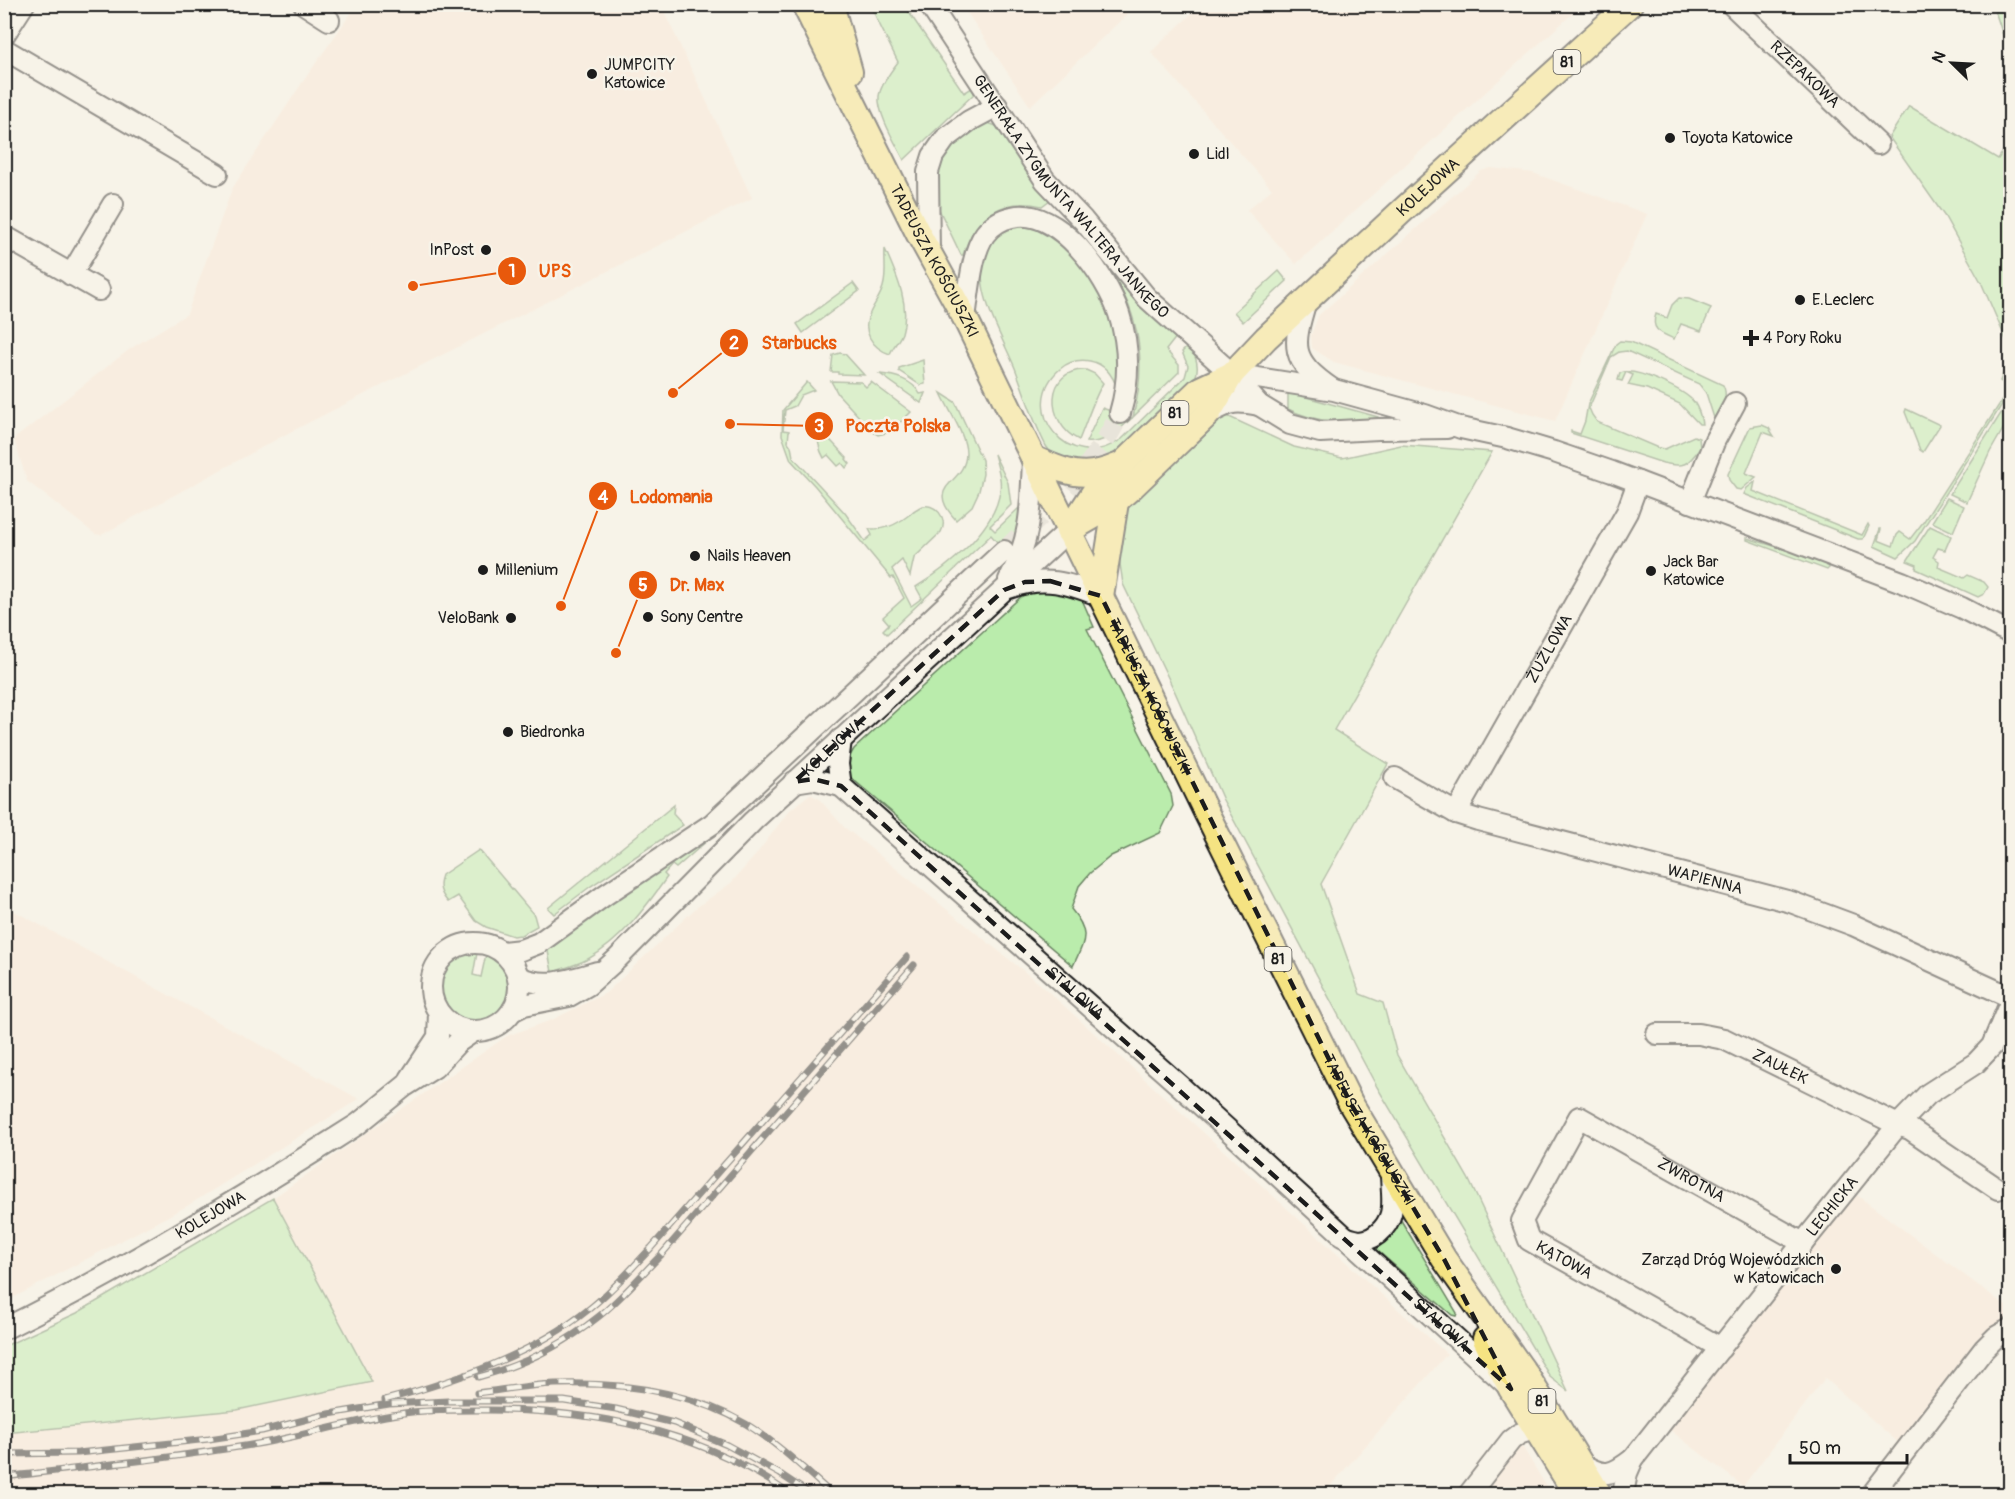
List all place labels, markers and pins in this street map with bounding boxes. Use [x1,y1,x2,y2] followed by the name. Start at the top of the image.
[604,55,675,93] place label: JUMPCITY Katowice
[585,67,599,81] marker: JUMPCITY Katowice
[1682,128,1793,148] place label: Toyota Katowice
[1663,131,1677,145] marker: Toyota Katowice
[1206,144,1230,164] place label: Lidl
[1187,147,1201,161] marker: Lidl
[429,240,475,260] place label: InPost
[479,243,493,257] marker: InPost
[497,253,583,289] callout: UPS
[1812,290,1874,310] place label: E.Leclerc
[1793,293,1807,307] marker: E.Leclerc
[719,325,848,361] callout: Starbucks
[1763,328,1842,348] place label: 4 Pory Roku
[1744,331,1758,345] marker: 4 Pory Roku
[804,408,963,444] callout: Poczta Polska
[588,478,725,514] callout: Lodomania
[707,546,791,566] place label: Nails Heaven
[688,549,702,563] marker: Nails Heaven
[1663,552,1724,590] place label: Jack Bar Katowice
[495,560,558,580] place label: Millenium
[476,563,490,577] marker: Millenium
[1644,564,1658,578] marker: Jack Bar Katowice
[628,567,737,603] callout: Dr. Max
[660,607,743,627] place label: Sony Centre
[437,608,499,628] place label: VeloBank
[641,610,655,624] marker: Sony Centre
[504,611,518,625] marker: VeloBank
[520,722,585,742] place label: Biedronka
[501,725,515,739] marker: Biedronka
[1641,1250,1824,1288] place label: Zarząd Dróg Wojewódzkich w Katowicach
[1829,1262,1843,1276] marker: Zarząd Dróg Wojewódzkich w Katowicach

